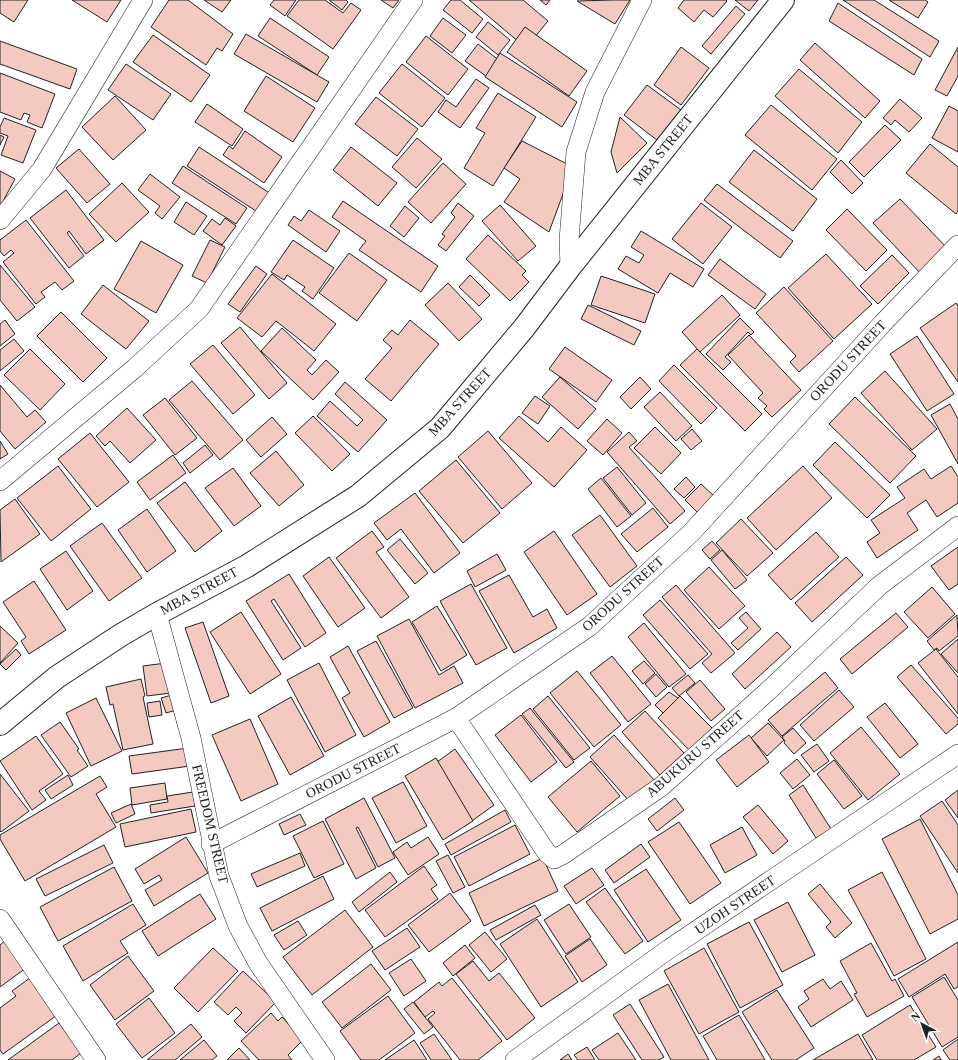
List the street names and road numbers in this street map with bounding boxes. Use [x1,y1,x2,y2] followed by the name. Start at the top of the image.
[630,112,696,188] street label: MBA STREET
[807,317,889,404] street label: ORODU STREET
[426,365,495,439] street label: MBA STREET
[579,553,667,635] street label: ORODU STREET
[158,564,241,618] street label: MBA STREET
[643,707,747,800] street label: ABUKURU STREET
[303,740,403,801] street label: ORODU STREET
[189,763,231,885] street label: FREEDOM STREET
[692,872,778,937] street label: UZOH STREET

